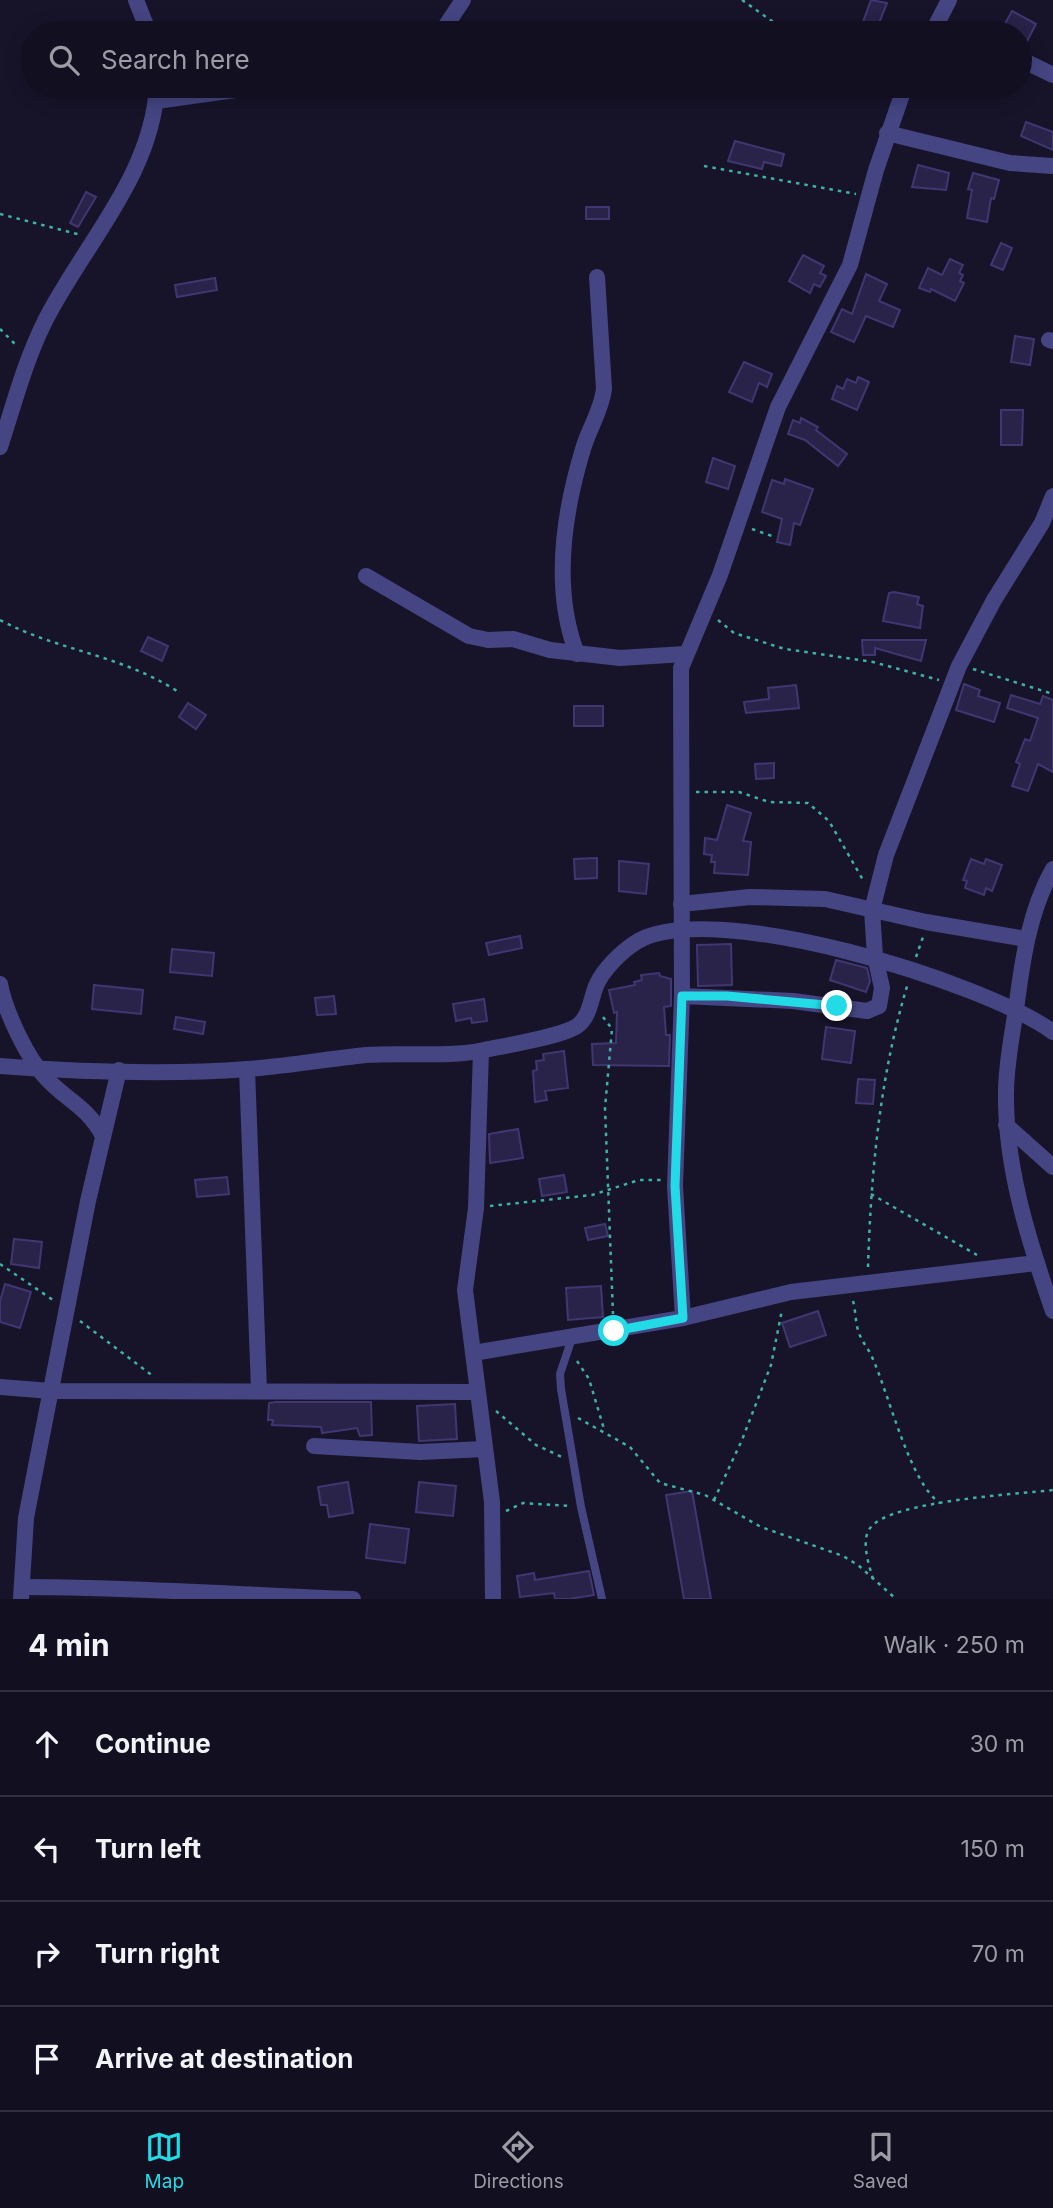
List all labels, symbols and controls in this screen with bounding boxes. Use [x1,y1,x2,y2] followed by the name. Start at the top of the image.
[21,21,1032,98] search box
[45,41,83,79] icon: search
[101,44,250,75] text: Search here
[821,990,852,1021] route end
[598,1315,629,1346] route start
[28,1627,110,1663] text: 4 min
[884,1631,1025,1659] text: Walk · 250 m
[28,1725,66,1763] icon: ahead
[95,1728,211,1759] text: Continue
[970,1730,1025,1758] text: 30 m
[28,1830,66,1868] icon: left
[95,1833,201,1864] text: Turn left
[961,1835,1025,1863] text: 150 m
[28,1935,66,1973] icon: right
[95,1938,220,1969] text: Turn right
[971,1940,1025,1968] text: 70 m
[28,2040,66,2078] icon: arrive
[95,2043,354,2074] text: Arrive at destination
[145,2128,184,2193] tab: Map
[473,2128,564,2193] tab: Directions
[853,2128,908,2193] tab: Saved

